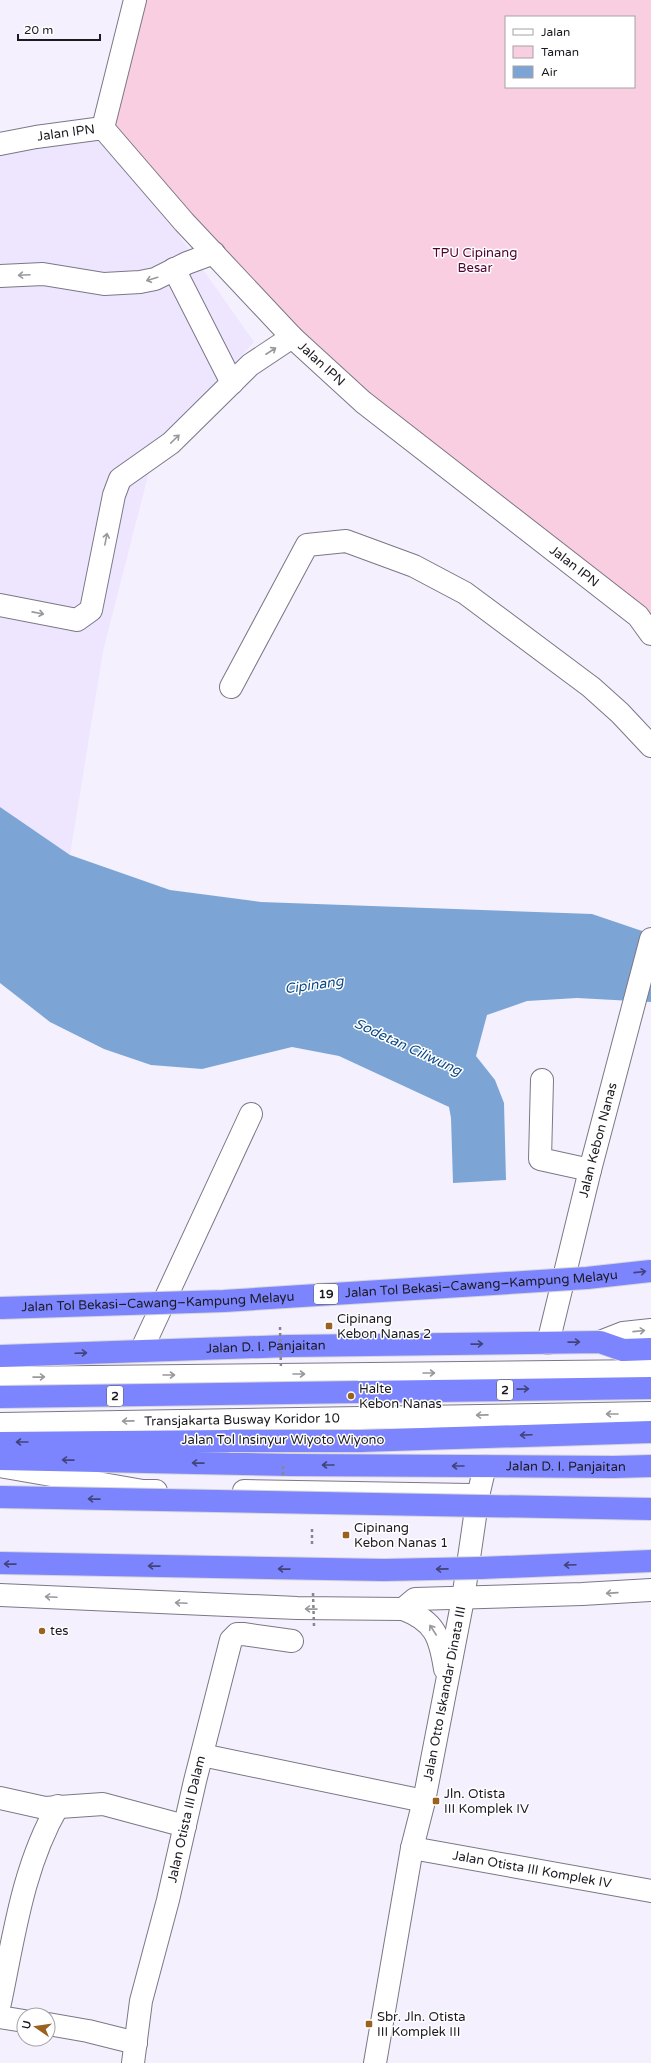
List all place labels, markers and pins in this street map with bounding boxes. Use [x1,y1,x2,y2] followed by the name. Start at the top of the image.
[337,1311,431,1342] place label: Cipinang Kebon Nanas 2
[324,1321,334,1331] marker: Cipinang Kebon Nanas 2
[359,1381,442,1412] place label: Halte Kebon Nanas
[346,1391,356,1401] marker: Halte Kebon Nanas
[354,1520,448,1551] place label: Cipinang Kebon Nanas 1
[341,1530,351,1540] marker: Cipinang Kebon Nanas 1
[50,1623,68,1639] place label: tes
[37,1626,47,1636] marker: tes
[444,1786,529,1817] place label: Jln. Otista III Komplek IV
[431,1796,441,1806] marker: Jln. Otista III Komplek IV
[377,2009,466,2040] place label: Sbr. Jln. Otista III Komplek III
[364,2019,374,2029] marker: Sbr. Jln. Otista III Komplek III

